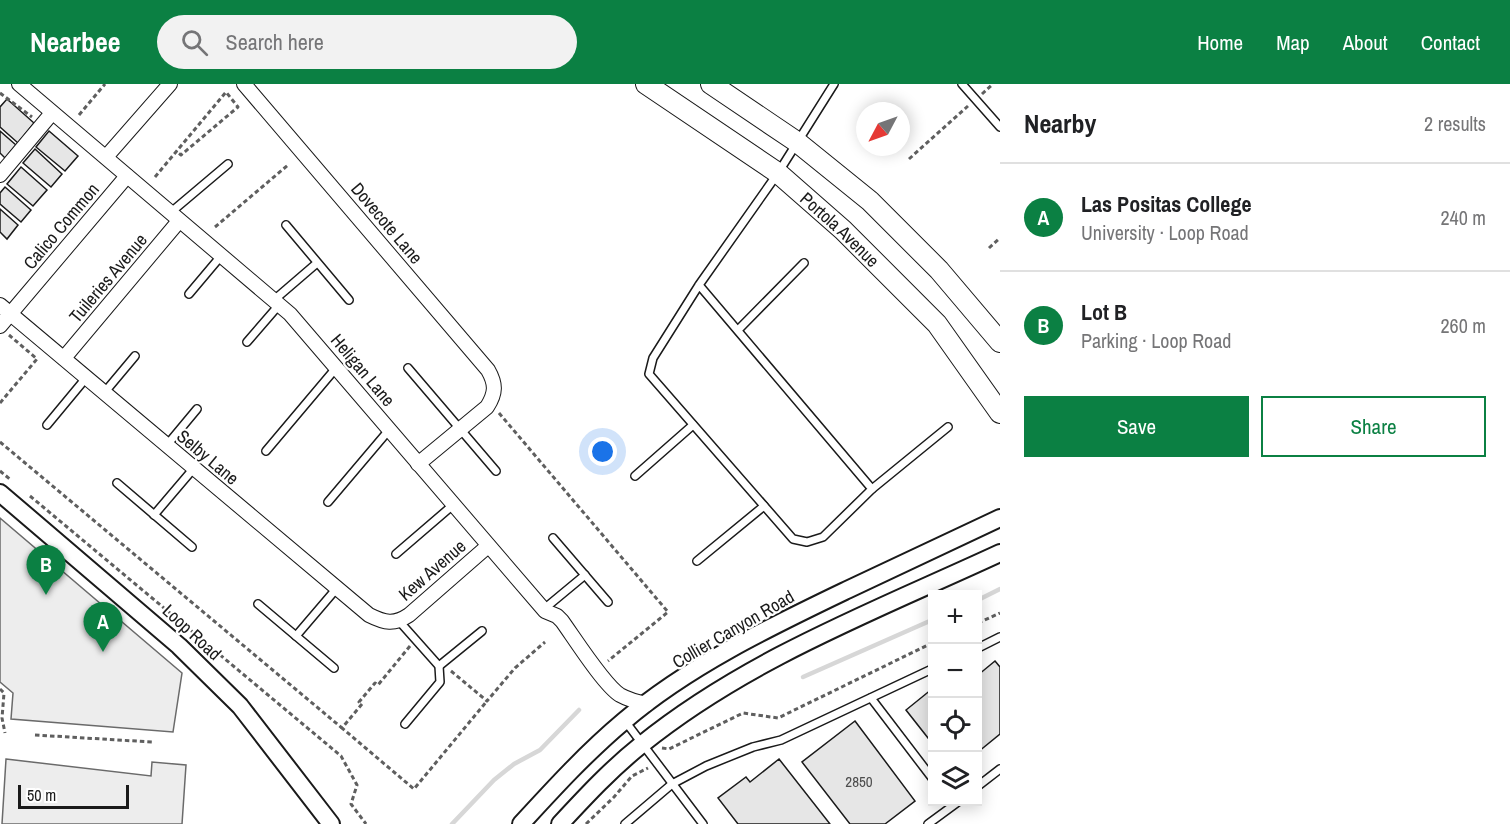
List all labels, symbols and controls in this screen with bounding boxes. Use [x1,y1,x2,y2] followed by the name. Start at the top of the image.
[157,15,577,69] search box
[30,23,121,61] text: Nearbee
[178,26,211,59] icon: search
[226,27,324,57] text: Search here
[1197,28,1243,57] text: Home
[1276,28,1310,57] text: Map
[1343,28,1388,57] text: About
[1421,28,1480,57] text: Contact
[856,102,910,156] north arrow
[1024,106,1096,141] text: Nearby
[1424,110,1486,137] text: 2 results
[17,177,105,275] street label: Calico Common
[346,177,428,269] street label: Dovecote Lane
[795,186,885,272] street label: Portola Avenue
[1081,189,1251,219] text: Las Positas College
[1038,204,1049,231] text: A
[1440,204,1486,231] text: 240 m
[1081,219,1249,246] text: University · Loop Road
[63,228,153,328] street label: Tuileries Avenue
[1081,297,1127,327] text: Lot B
[1038,312,1049,339] text: B
[1440,312,1486,339] text: 260 m
[1081,327,1231,354] text: Parking · Loop Road
[325,328,401,412] street label: Heligan Lane
[1024,396,1249,457] button: Save
[1261,396,1486,457] button: Share
[172,424,244,490] street label: Selby Lane
[588,437,617,466] your location
[393,534,471,606] street label: Kew Avenue
[26,546,66,595] pin: B
[667,584,799,674] street label: Collier Canyon Road
[928,590,982,806] map controls
[928,590,982,644] button: +
[157,598,227,666] street label: Loop Road
[84,602,122,652] pin: A
[928,644,982,698] button: −
[928,698,982,752] button: locate
[928,752,982,806] button: layers
[845,771,873,792] house number: 2850
[18,782,129,810] scale bar
[27,784,56,806] text: 50 m

